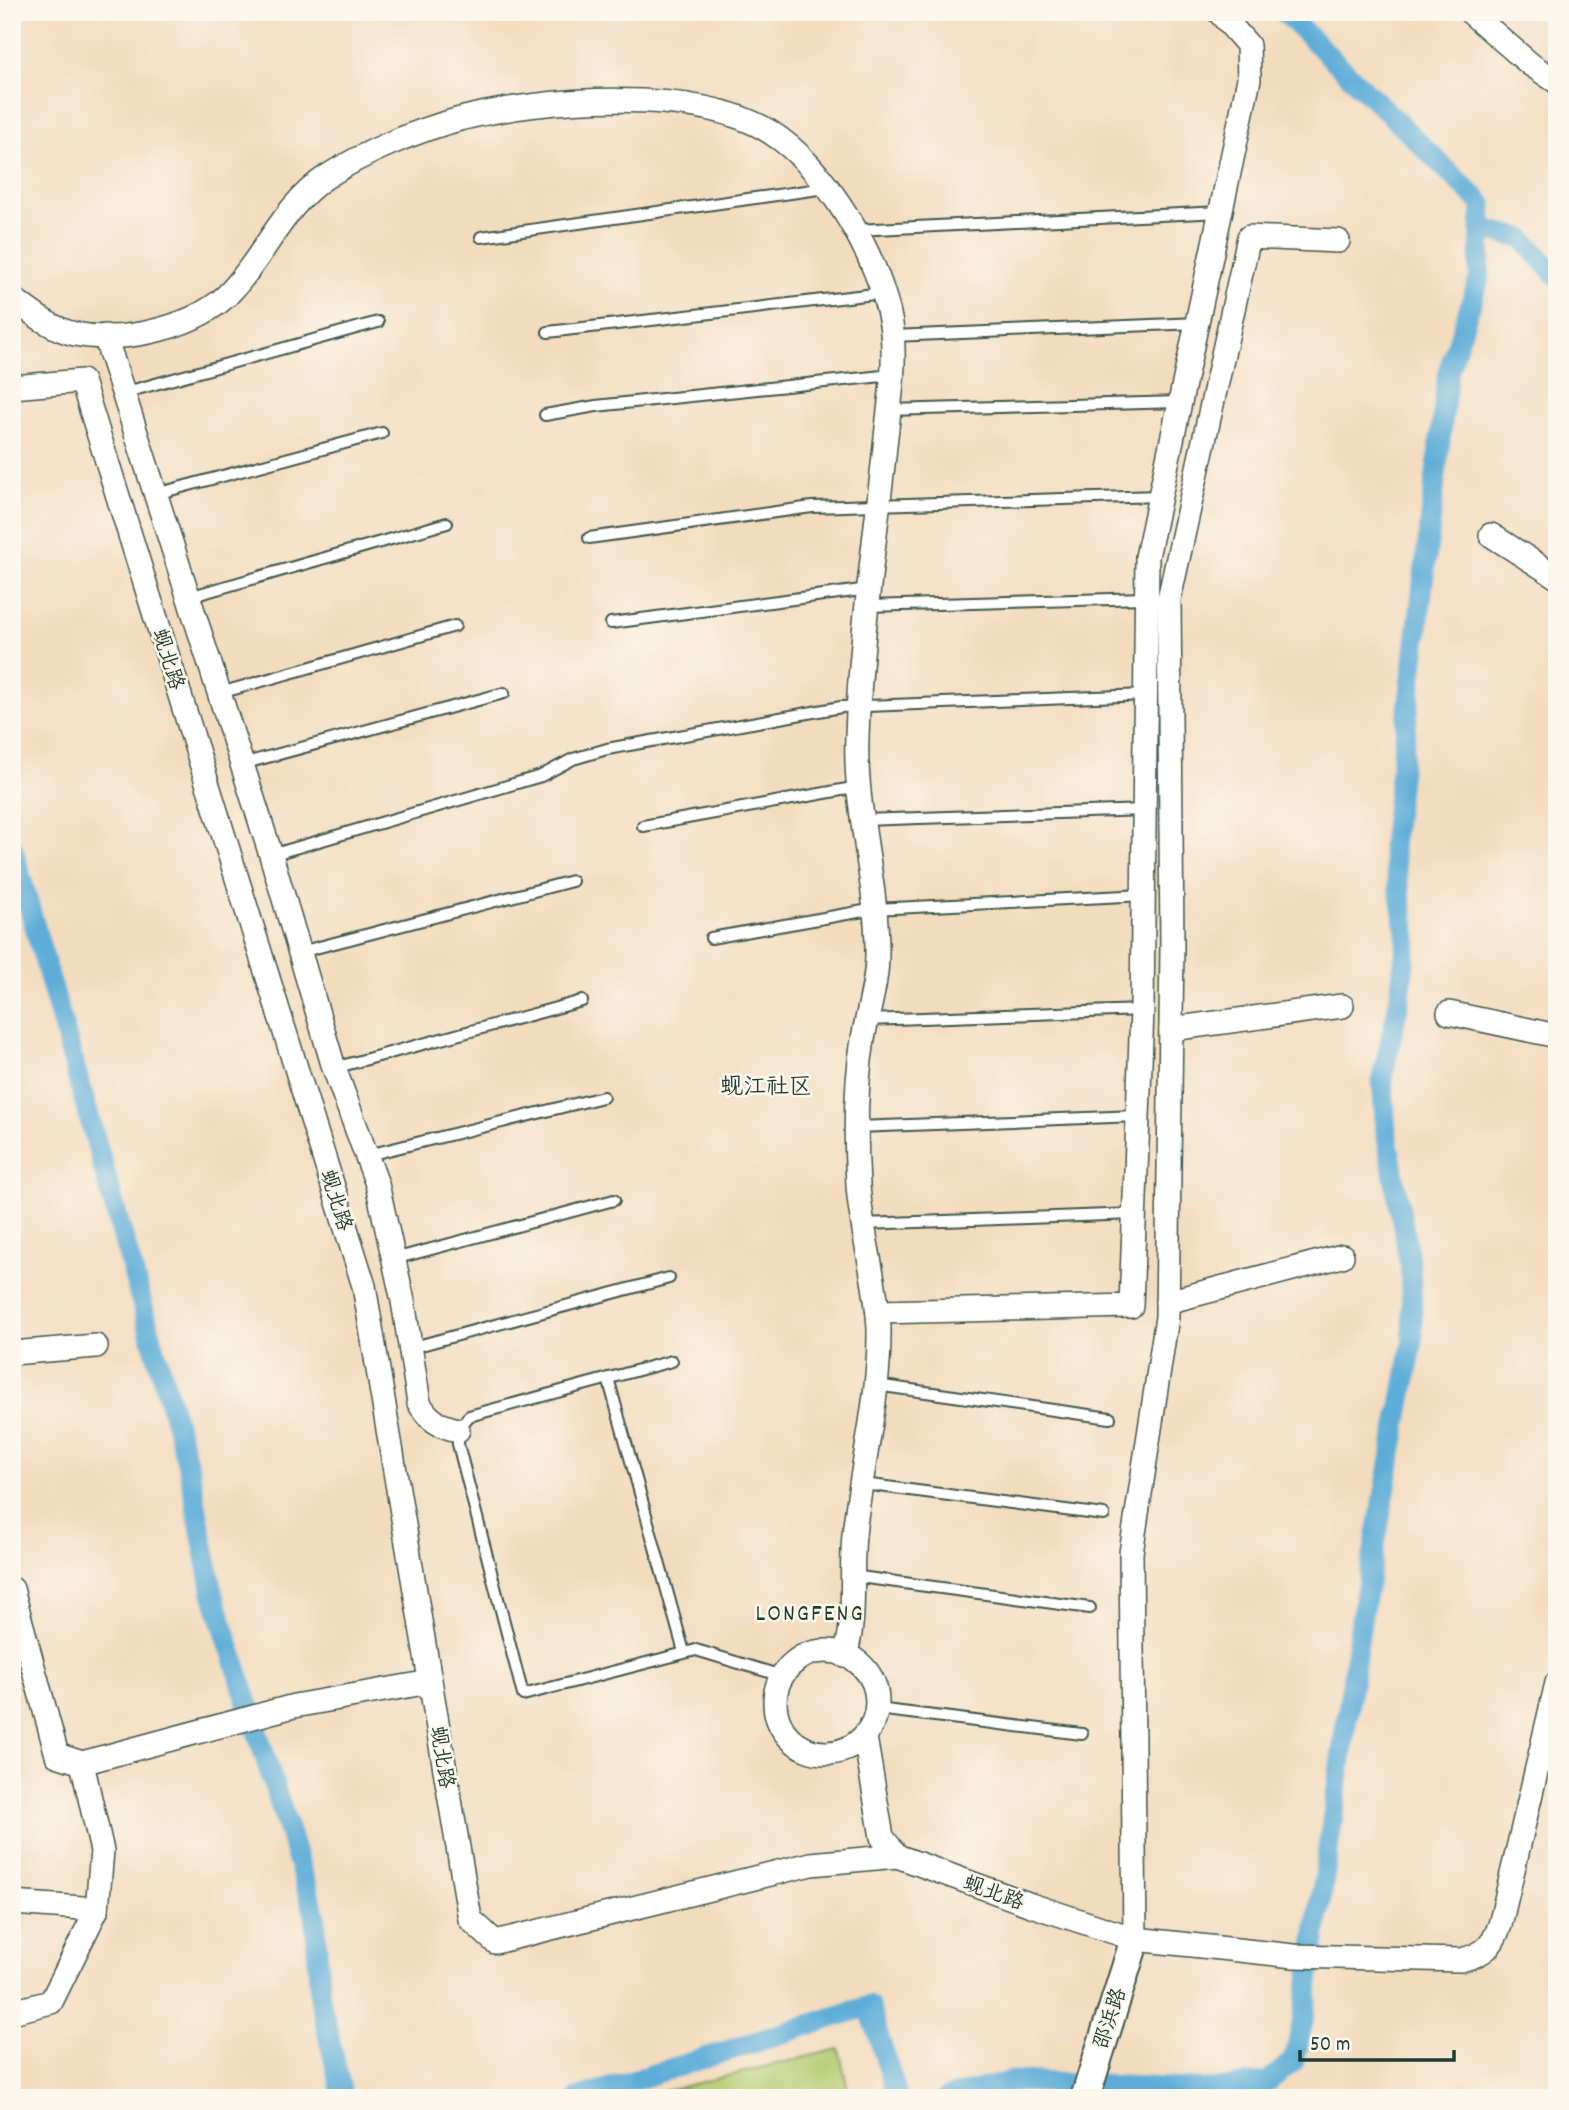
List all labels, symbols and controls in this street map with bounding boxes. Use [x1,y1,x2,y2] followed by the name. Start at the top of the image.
[143,625,190,694] street label: 蚬北路
[720,1072,812,1105] district label: 蚬江社区
[311,1166,358,1235] street label: 蚬北路
[755,1598,865,1632] district label: LONGFENG
[420,1724,460,1791] street label: 蚬北路
[958,1870,1028,1920] street label: 蚬北路
[1088,1984,1136,2054] street label: 邵浜路
[1300,2019,1454,2063] scale bar
[1310,2031,1350,2061] text: 50 m

